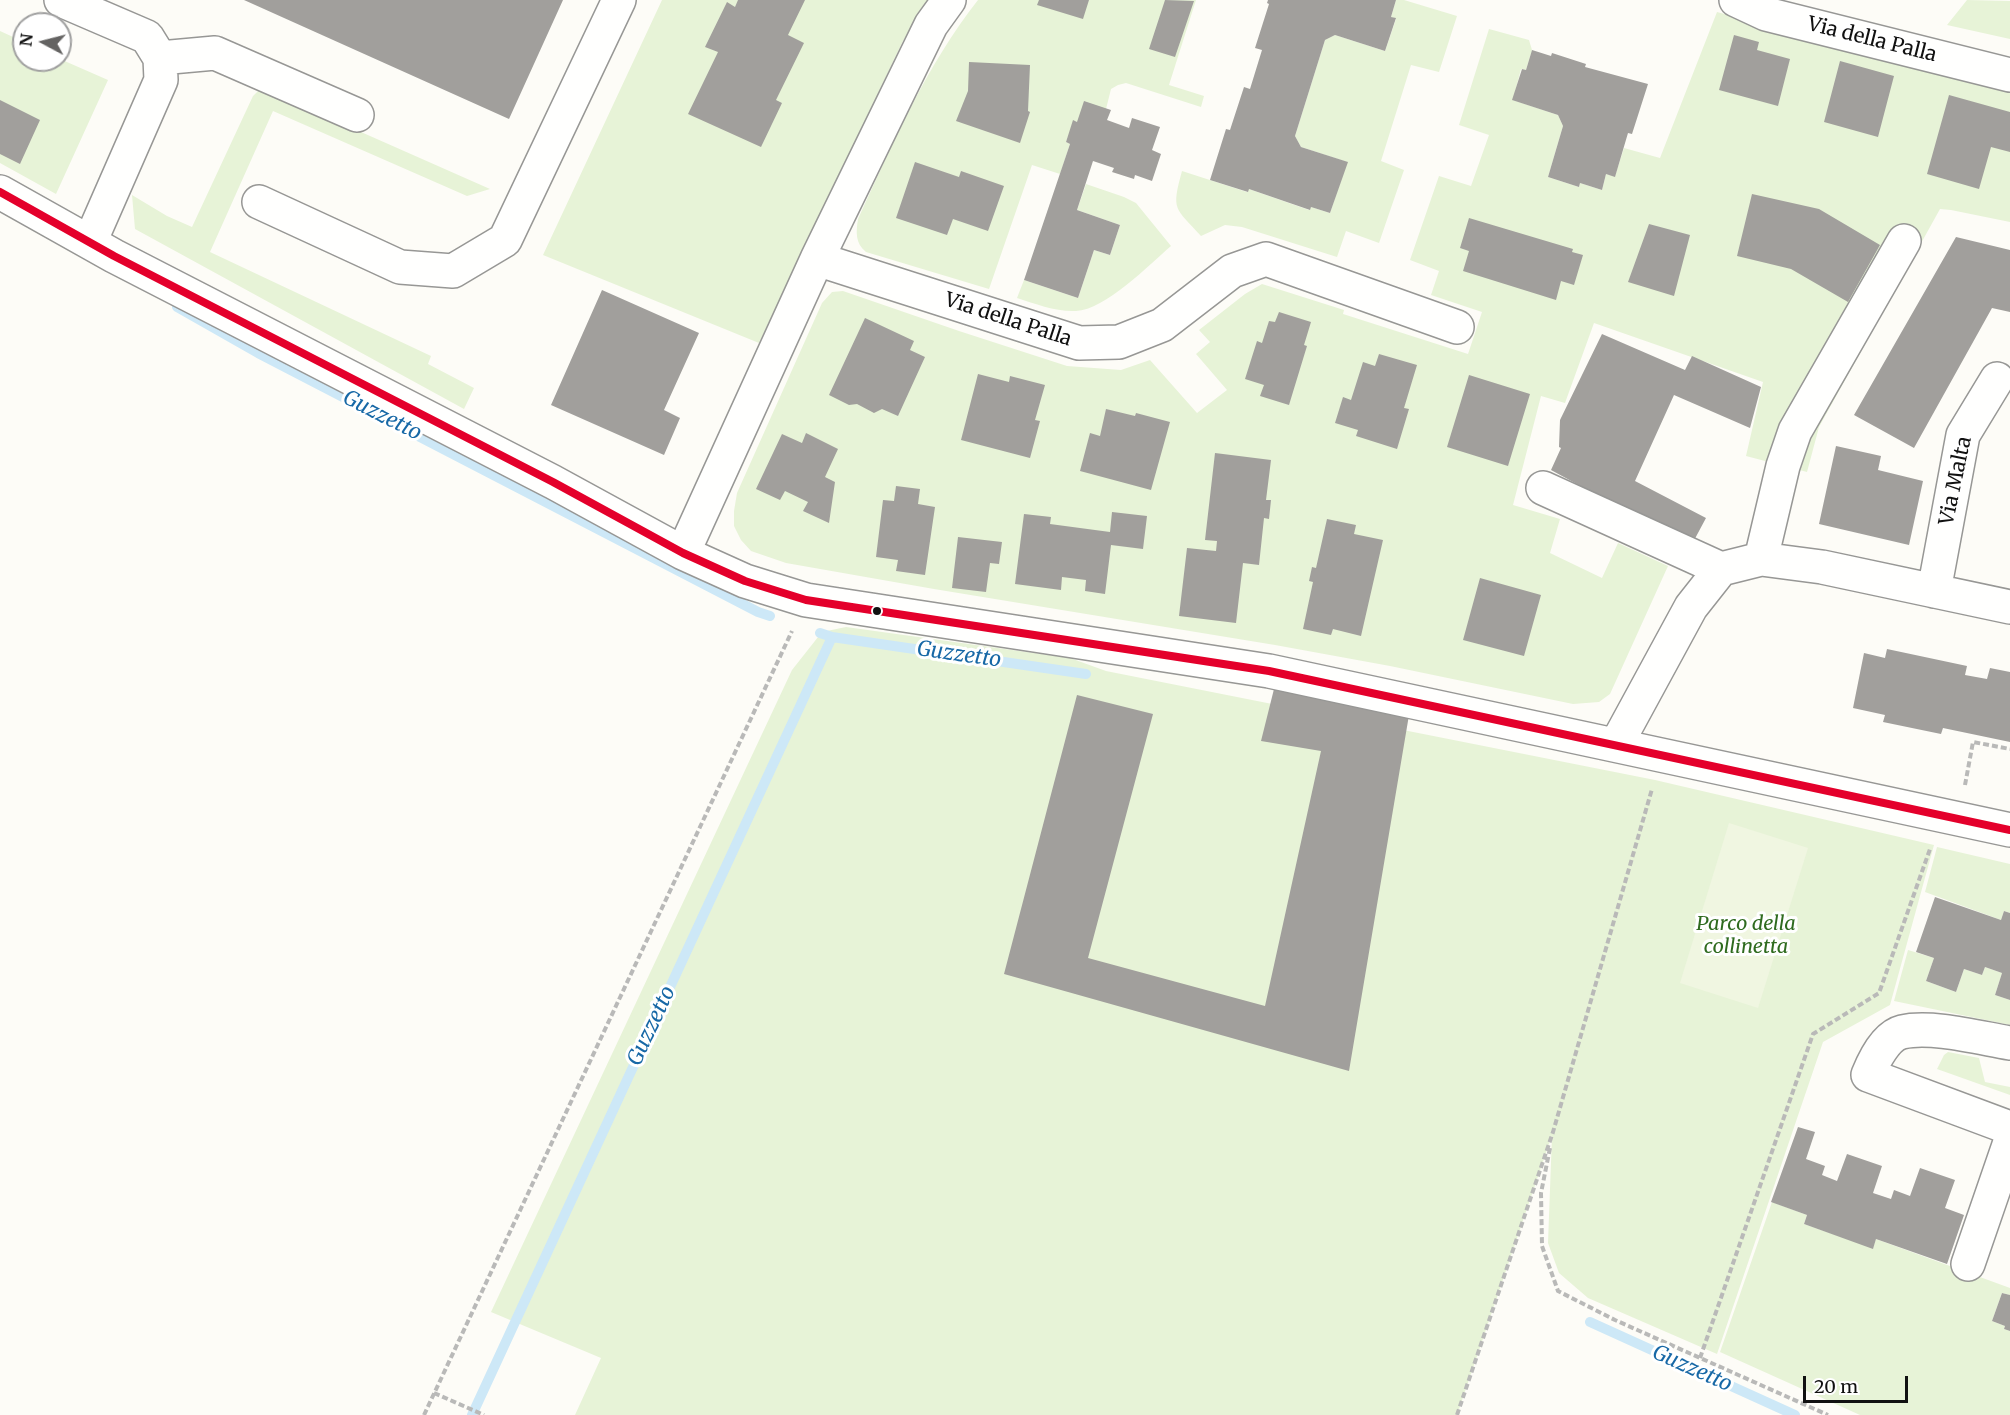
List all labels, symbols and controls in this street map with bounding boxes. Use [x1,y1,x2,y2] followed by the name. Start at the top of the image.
[12,12,72,72] north arrow
[1805,12,1939,68] street label: Via della Palla
[15,33,37,48] text: N
[941,288,1075,352] street label: Via della Palla
[339,386,425,446] water label: Guzzetto
[1935,434,1977,528] street label: Via Malta
[871,605,883,617] unlabelled marker
[915,637,1003,673] water label: Guzzetto
[1696,912,1796,959] park label: Parco della collinetta
[623,982,681,1070] water label: Guzzetto
[1648,1340,1736,1398] water label: Guzzetto
[1806,1364,1911,1402] scale bar
[1814,1375,1858,1398] text: 20 m

